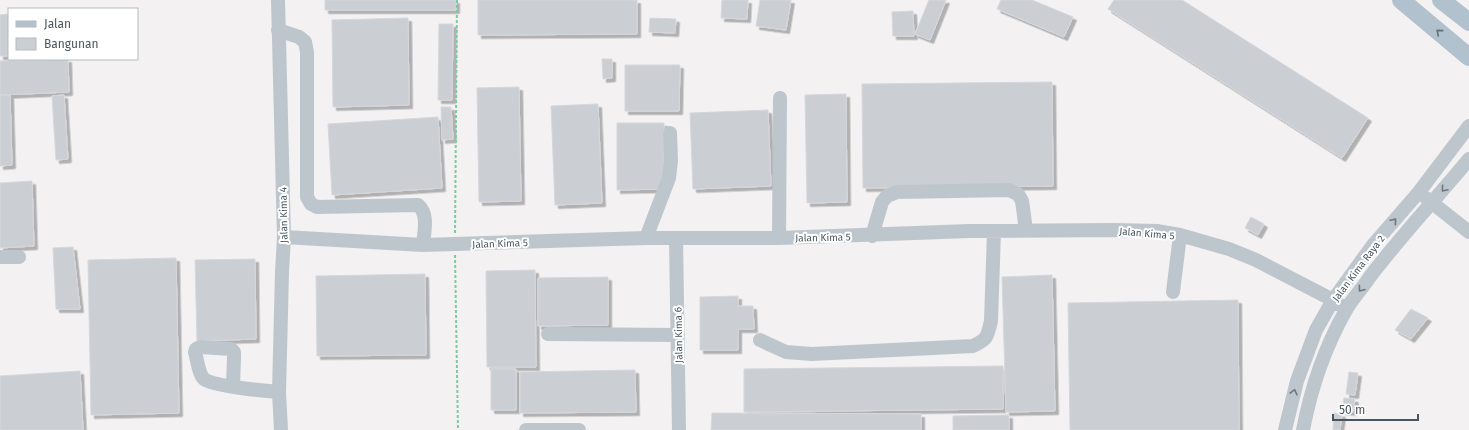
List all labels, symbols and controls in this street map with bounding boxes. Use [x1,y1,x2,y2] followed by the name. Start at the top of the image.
[8,8,138,60] legend
[44,17,71,31] text: Jalan
[1436,30,1444,37] one-way arrow
[44,37,99,51] text: Bangunan
[1442,184,1449,192] one-way arrow
[278,186,290,243] street label: Jalan Kima 4
[1389,218,1396,226] one-way arrow
[1119,226,1175,242] street label: Jalan Kima 5
[795,232,851,244] street label: Jalan Kima 5
[1330,233,1388,304] street label: Jalan Kima Raya 2
[472,237,528,251] street label: Jalan Kima 5
[1358,285,1366,292] one-way arrow
[673,307,685,363] street label: Jalan Kima 6
[1290,389,1298,395] one-way arrow
[1333,396,1418,422] scale bar
[1339,403,1365,417] text: 50 m

